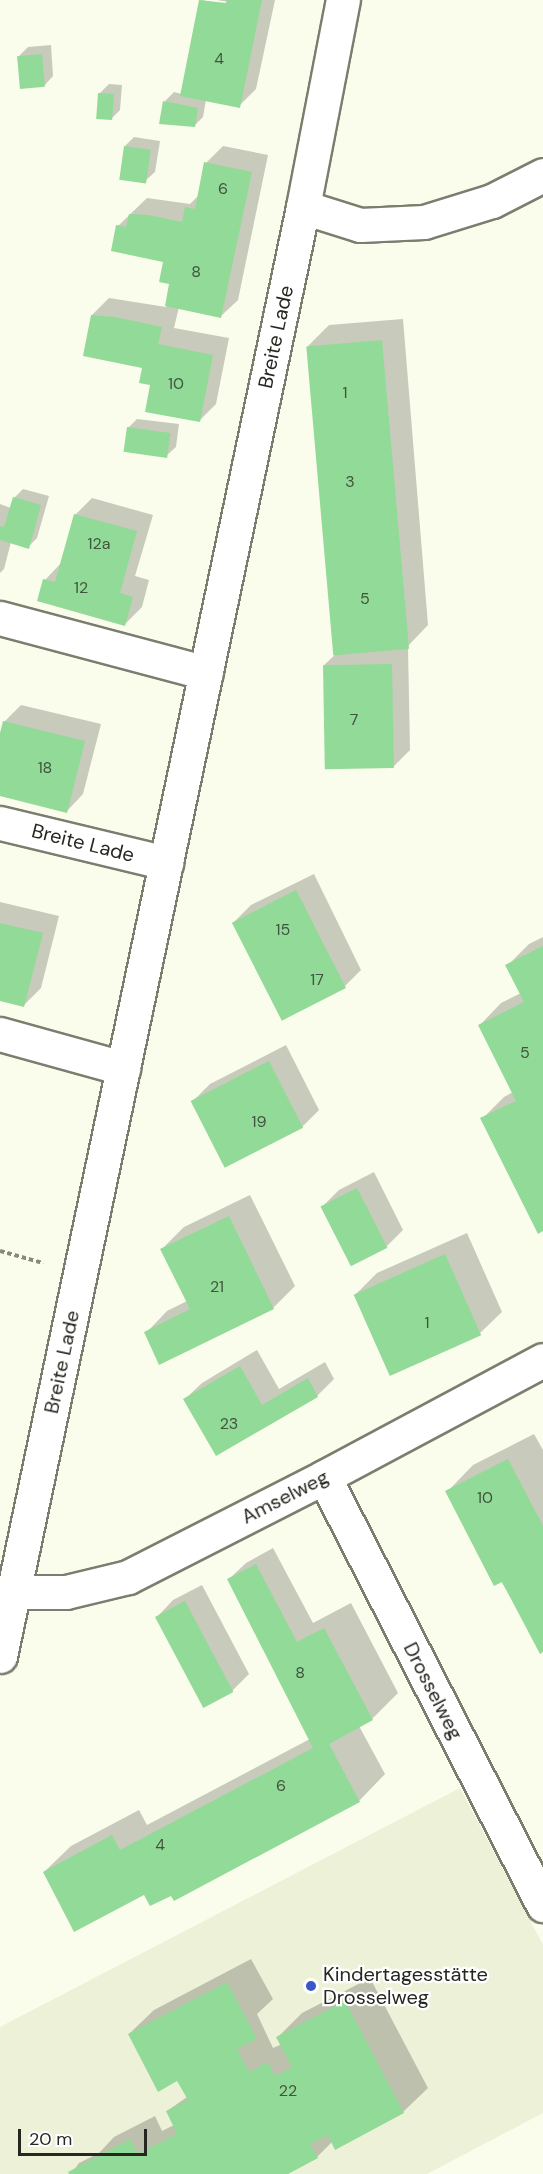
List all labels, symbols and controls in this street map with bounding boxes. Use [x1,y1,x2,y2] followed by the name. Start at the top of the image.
[214,49,224,69] house number: 4
[218,179,228,199] house number: 6
[191,262,201,282] house number: 8
[253,283,299,391] street label: Breite Lade
[168,374,184,394] house number: 10
[343,383,347,403] house number: 1
[345,472,355,492] house number: 3
[88,534,110,554] house number: 12a
[74,578,88,598] house number: 12
[360,589,370,609] house number: 5
[350,710,358,730] house number: 7
[38,758,52,778] house number: 18
[29,819,137,867] street label: Breite Lade
[276,920,290,940] house number: 15
[310,970,324,990] house number: 17
[520,1043,530,1063] house number: 5
[251,1112,267,1132] house number: 19
[210,1277,224,1297] house number: 21
[39,1308,85,1416] street label: Breite Lade
[425,1313,429,1333] house number: 1
[220,1414,238,1434] house number: 23
[238,1465,332,1529] street label: Amselweg
[477,1488,493,1508] house number: 10
[398,1638,468,1744] street label: Drosselweg
[295,1663,305,1683] house number: 8
[276,1776,286,1796] house number: 6
[155,1835,165,1855] house number: 4
[323,1962,488,2009] place label: Kindertagesstätte Drosselweg
[304,1979,318,1993] marker: Kindertagesstätte Drosselweg
[279,2081,297,2101] house number: 22
[21,2117,150,2155] scale bar
[29,2127,72,2151] text: 20 m

